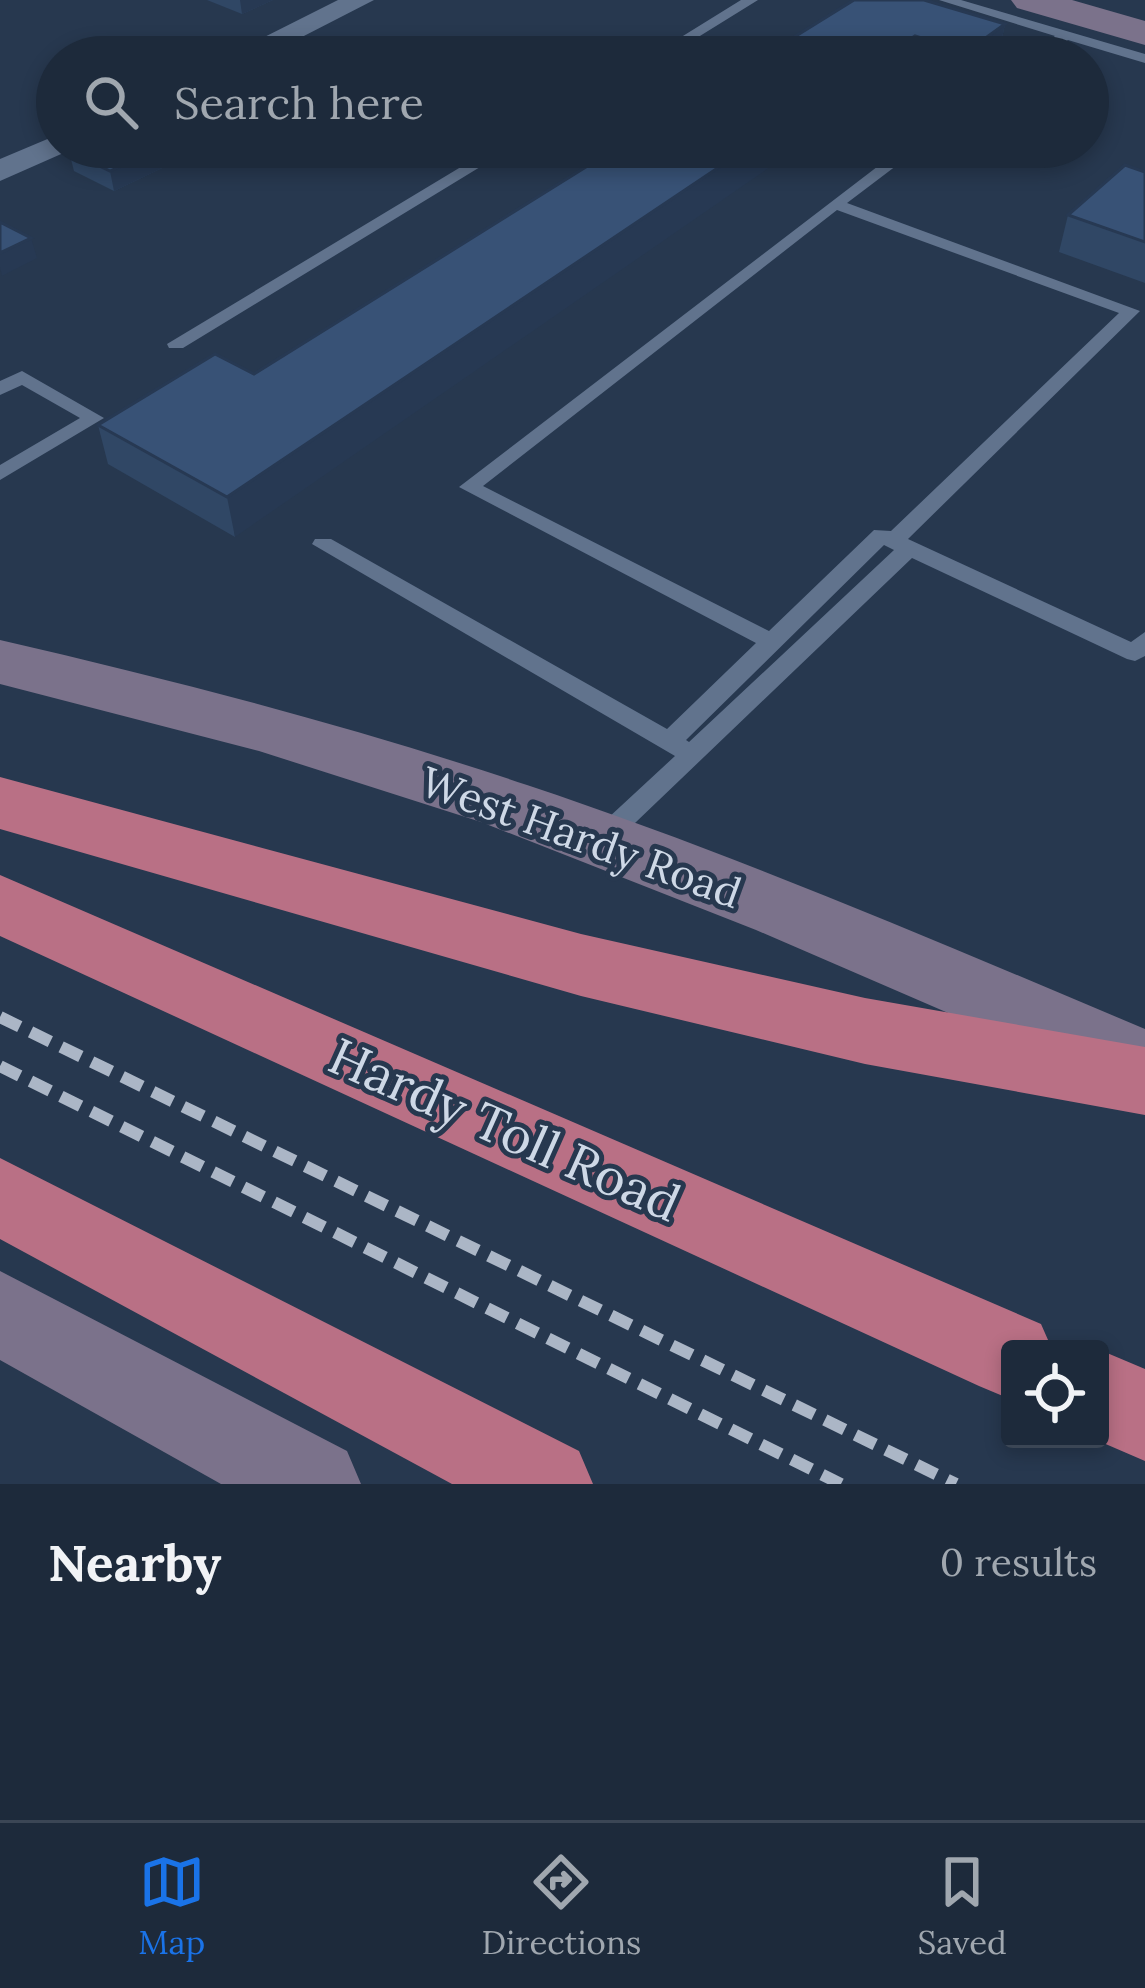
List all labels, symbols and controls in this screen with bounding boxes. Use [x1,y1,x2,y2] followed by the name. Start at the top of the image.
[36,36,1109,168] search box
[78,69,144,135] icon: search
[174,74,424,131] text: Search here
[413,754,749,920] street label: West Hardy Road
[319,1023,691,1235] street label: Hardy Toll Road
[1001,1340,1109,1448] map controls
[1001,1340,1109,1448] button: locate
[48,1530,221,1595] text: Nearby
[940,1537,1097,1587] text: 0 results
[138,1849,205,1963] tab: Map
[482,1849,641,1963] tab: Directions
[918,1849,1007,1963] tab: Saved

